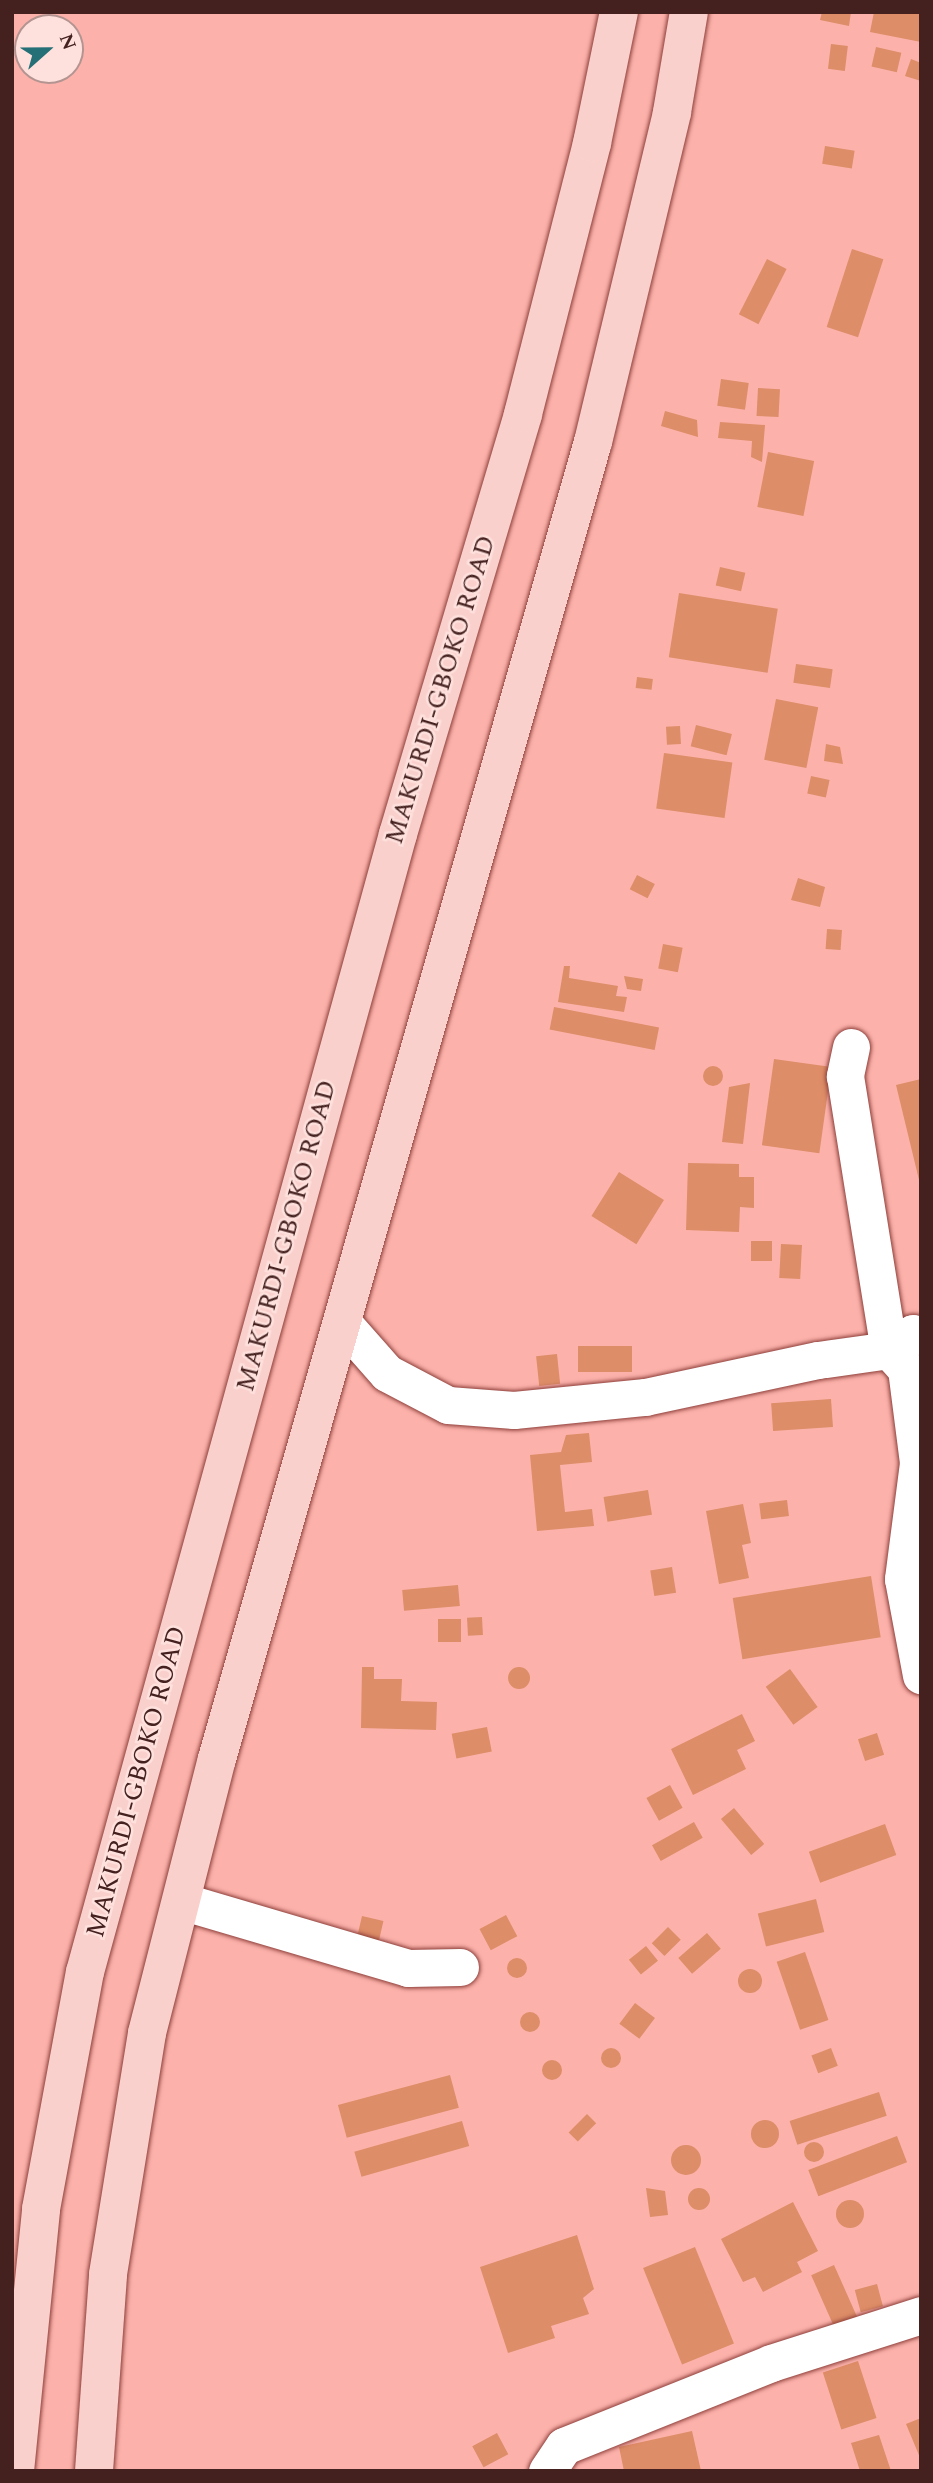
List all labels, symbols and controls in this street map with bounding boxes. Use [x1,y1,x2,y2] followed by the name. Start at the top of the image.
[14,14,84,84] north arrow
[51,30,84,54] text: N
[379,532,503,848] street label: MAKURDI-GBOKO ROAD
[230,1077,344,1395] street label: MAKURDI-GBOKO ROAD
[80,1623,194,1941] street label: MAKURDI-GBOKO ROAD

